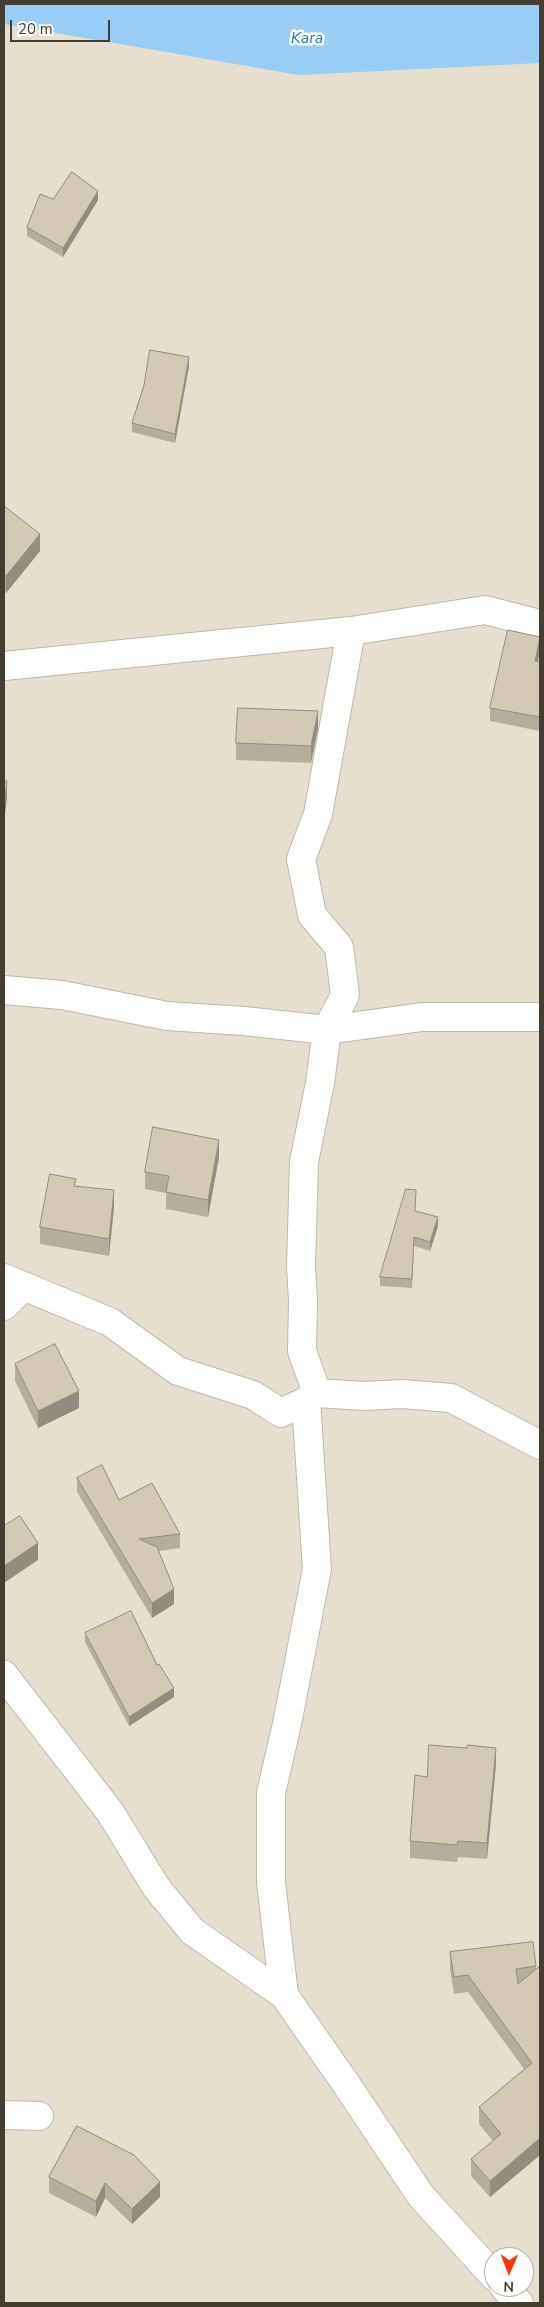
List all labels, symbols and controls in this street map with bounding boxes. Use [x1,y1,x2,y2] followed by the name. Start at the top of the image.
[12,10,112,42] scale bar
[18,19,53,39] text: 20 m
[291,29,323,49] water label: Kara
[484,2247,534,2297] north arrow
[503,2277,514,2296] text: N

